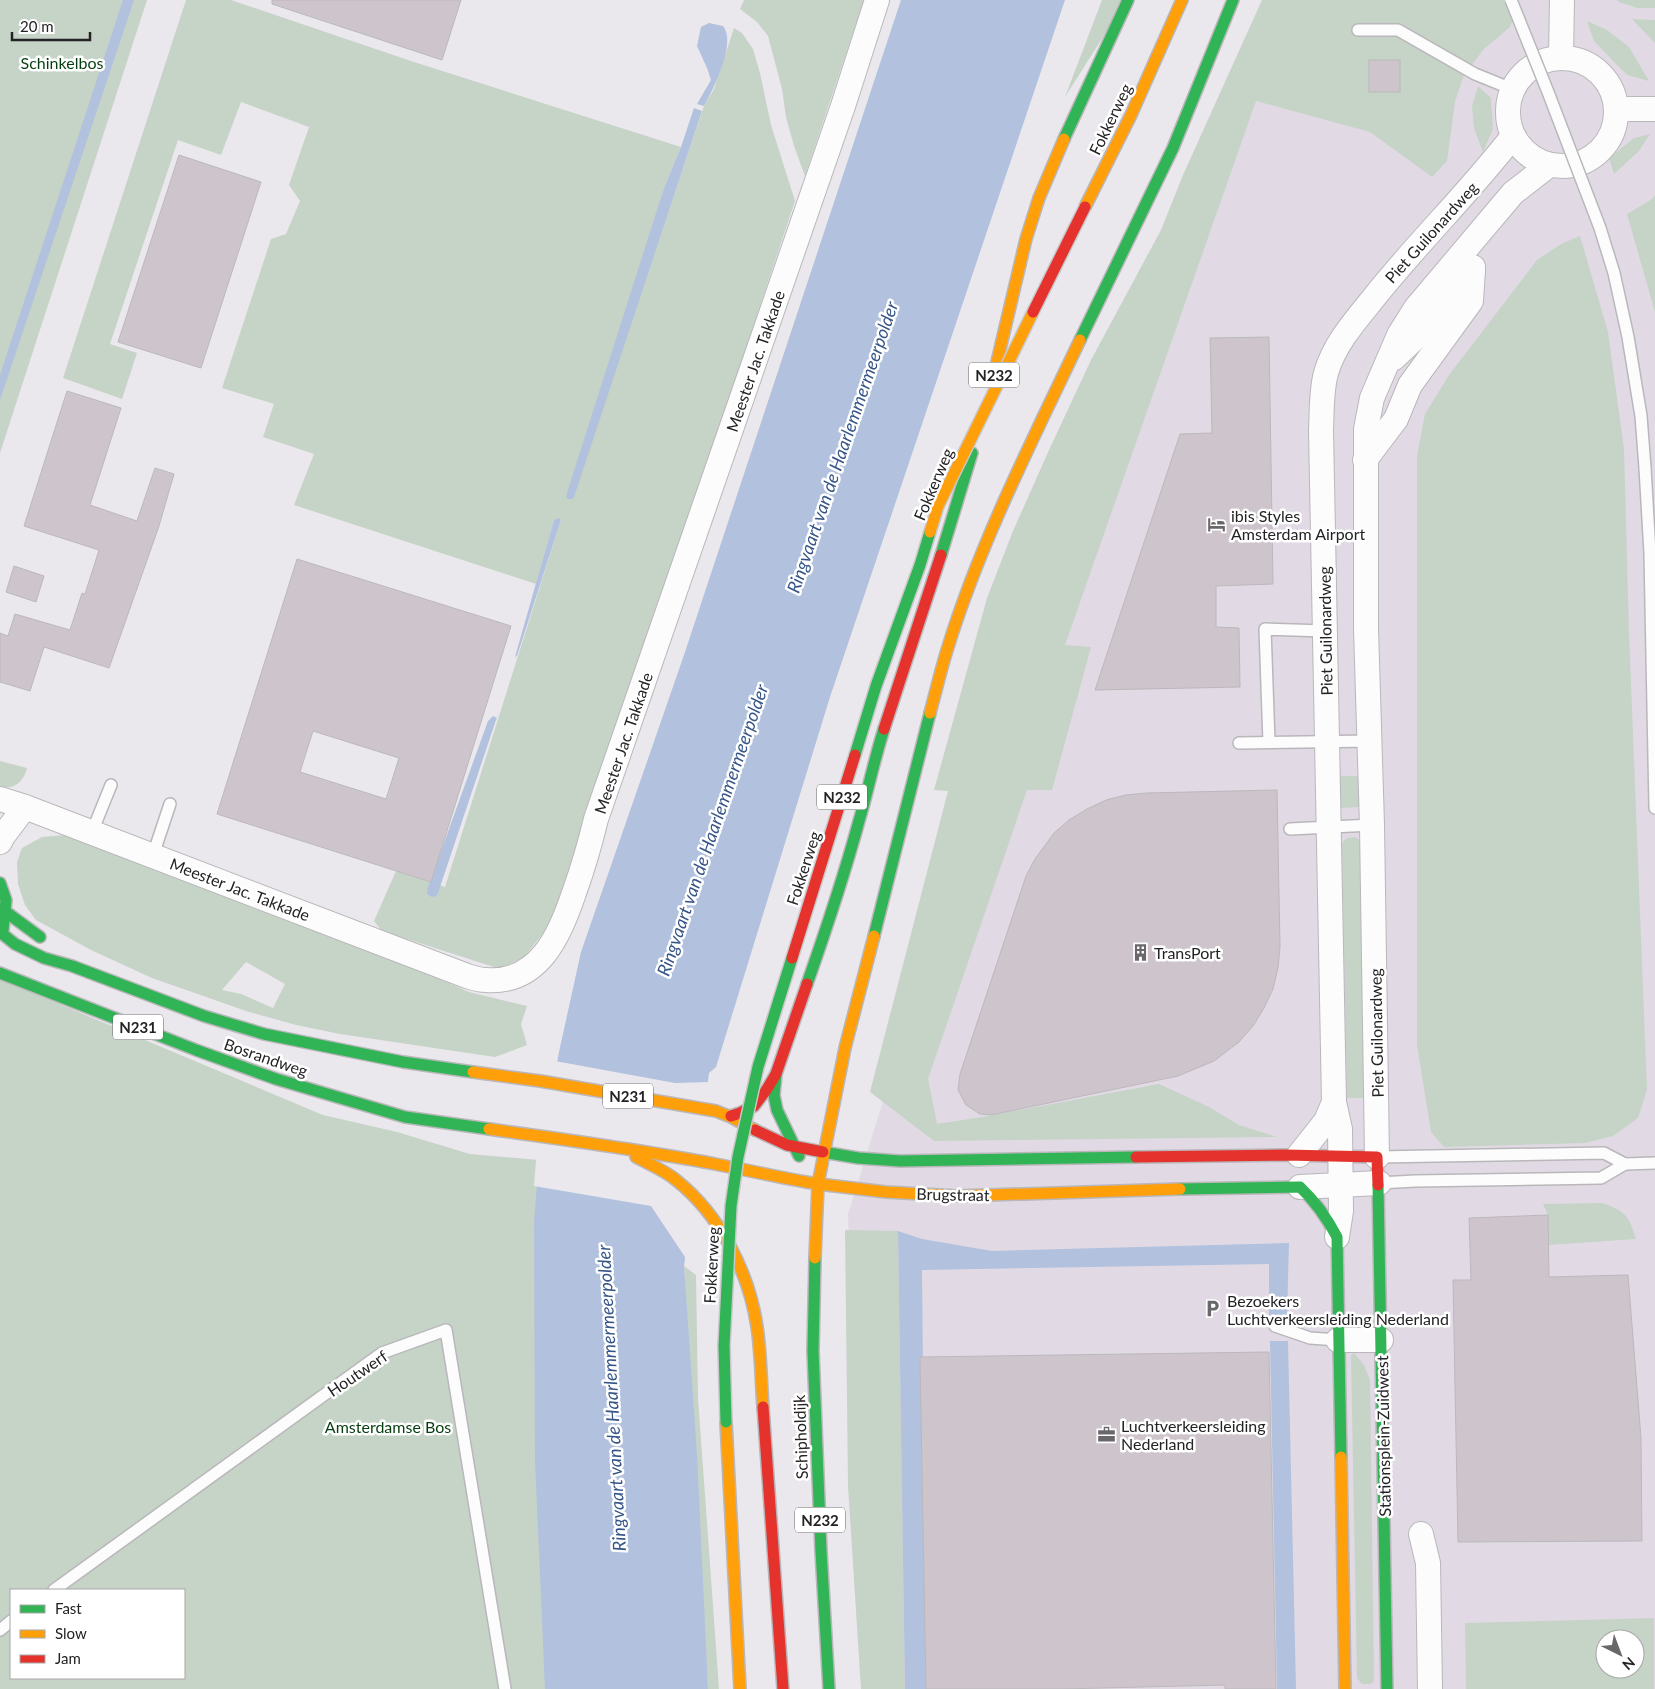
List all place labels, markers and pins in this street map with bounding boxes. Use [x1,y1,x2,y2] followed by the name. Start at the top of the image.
[1231,506,1366,543] place label: ibis Styles Amsterdam Airport
[1207,514,1227,534] hotel icon: ibis Styles Amsterdam Airport
[1130,942,1150,962] building icon: TransPort
[1154,943,1221,962] place label: TransPort
[1227,1291,1449,1328] place label: Bezoekers Luchtverkeersleiding Nederland
[1203,1299,1223,1319] parking icon: Bezoekers Luchtverkeersleiding Nederland
[1121,1416,1266,1453] place label: Luchtverkeersleiding Nederland
[1097,1424,1117,1444] office icon: Luchtverkeersleiding Nederland

